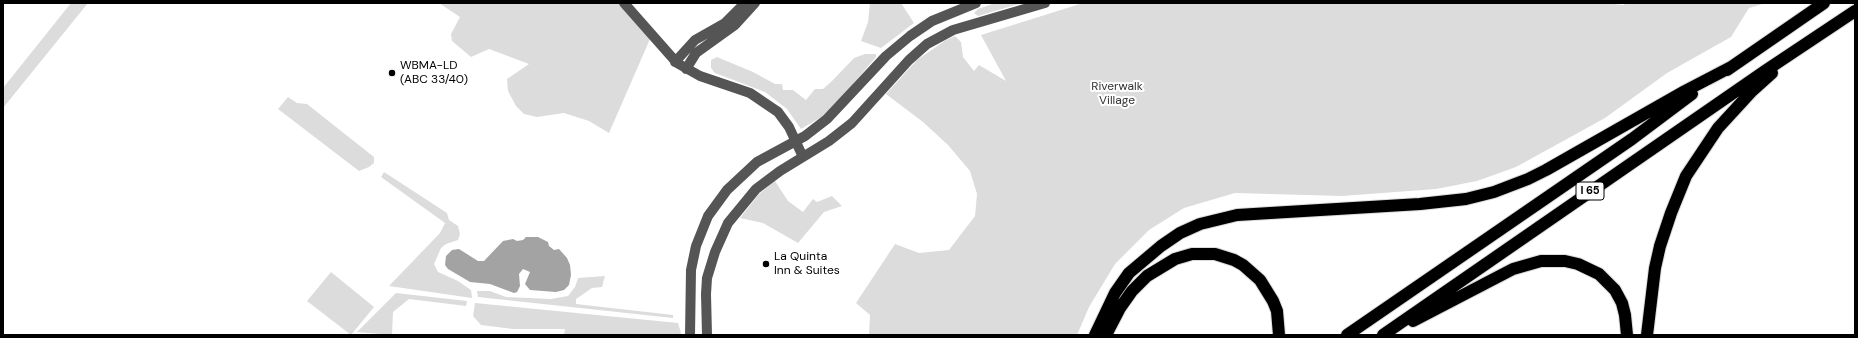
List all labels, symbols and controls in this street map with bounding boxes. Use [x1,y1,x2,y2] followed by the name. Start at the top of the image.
[400,59,468,87] place label: WBMA-LD (ABC 33/40)
[387,68,397,78] marker: WBMA-LD (ABC 33/40)
[1091,80,1143,108] park label: Riverwalk Village
[1576,182,1604,200] road number: I 65
[774,250,840,278] place label: La Quinta Inn & Suites
[761,259,771,269] marker: La Quinta Inn & Suites

